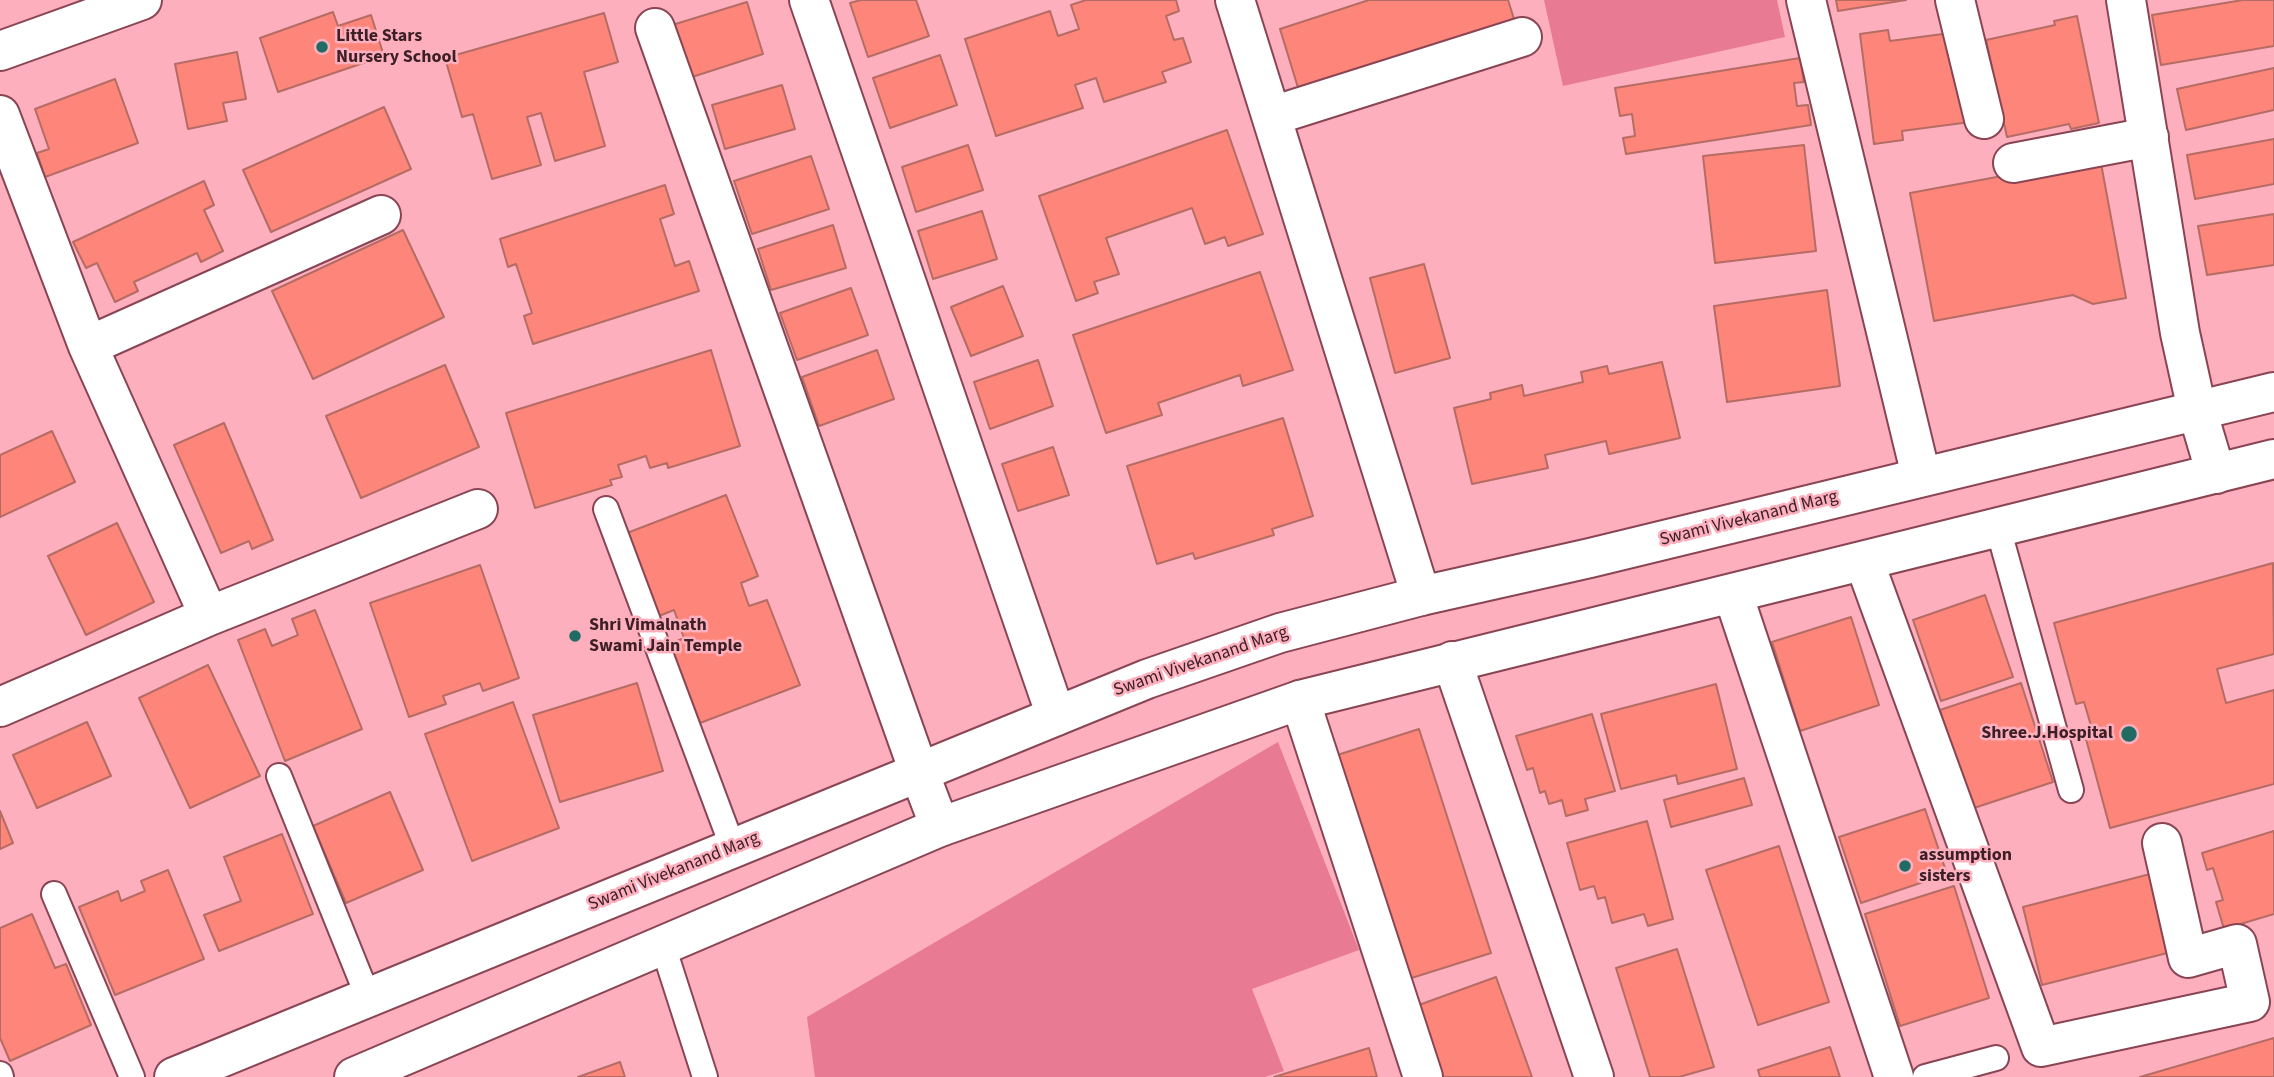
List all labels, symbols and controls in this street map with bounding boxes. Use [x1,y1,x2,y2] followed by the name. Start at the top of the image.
[336,26,457,68] place label: Little Stars Nursery School
[314,39,330,55] marker: Little Stars Nursery School
[1658,486,1840,552] street label: Swami Vivekanand Marg
[589,615,742,658] place label: Shri Vimalnath Swami Jain Temple
[1111,622,1291,702] street label: Swami Vivekanand Marg
[567,628,583,644] marker: Shri Vimalnath Swami Jain Temple
[1981,723,2113,745] place label: Shree.J.Hospital
[2119,724,2139,744] marker: Shree.J.Hospital
[585,828,763,916] street label: Swami Vivekanand Marg
[1919,845,2012,888] place label: assumption sisters
[1897,858,1913,874] marker: assumption sisters

